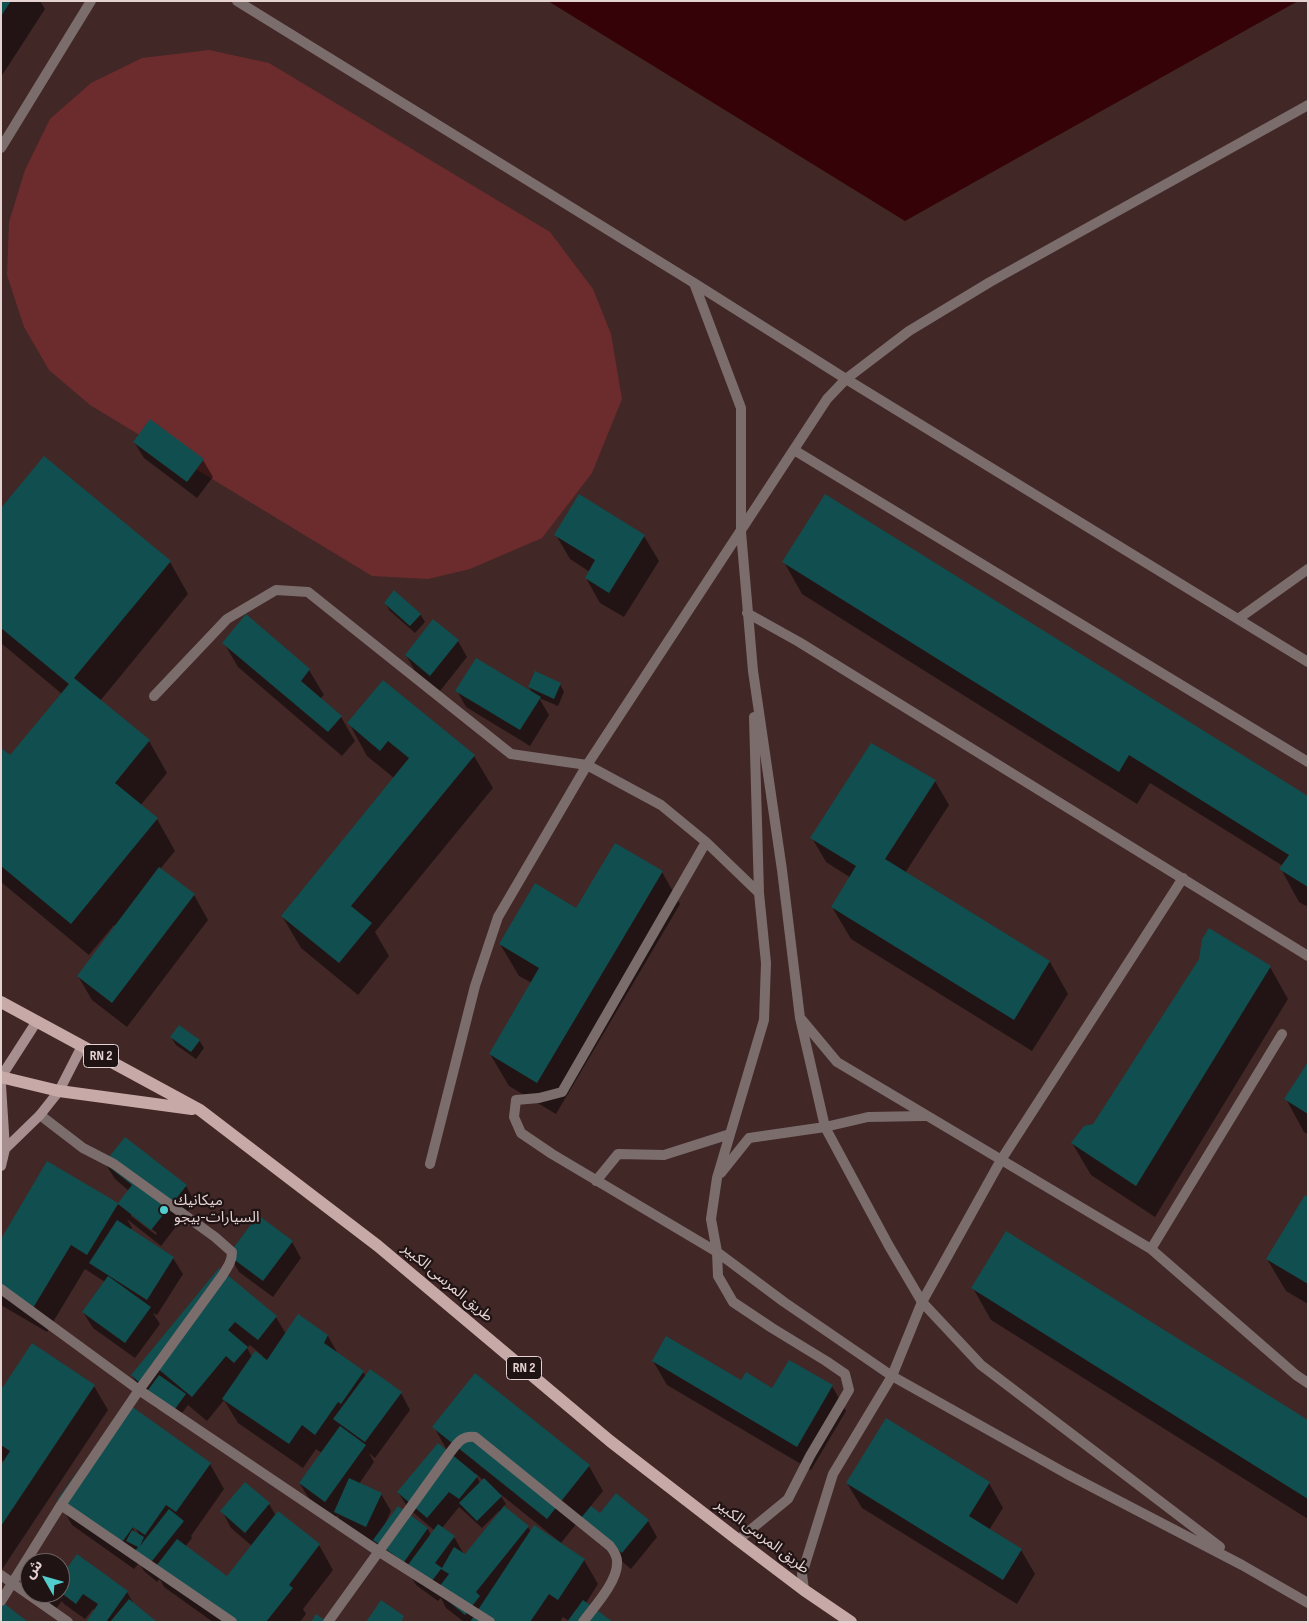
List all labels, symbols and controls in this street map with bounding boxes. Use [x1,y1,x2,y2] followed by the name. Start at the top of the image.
[84,1044,118,1068] road number: RN 2
[174,1192,260,1227] place label: ميكانيك السيارات-بيجو
[158,1204,170,1216] marker: ميكانيك السيارات-بيجو
[398,1240,496,1326] street label: طريق المرسى الكبير
[506,1356,542,1380] road number: RN 2
[711,1496,813,1578] street label: طريق المرسى الكبير
[20,1553,70,1603] north arrow
[21,1556,46,1582] text: ش

